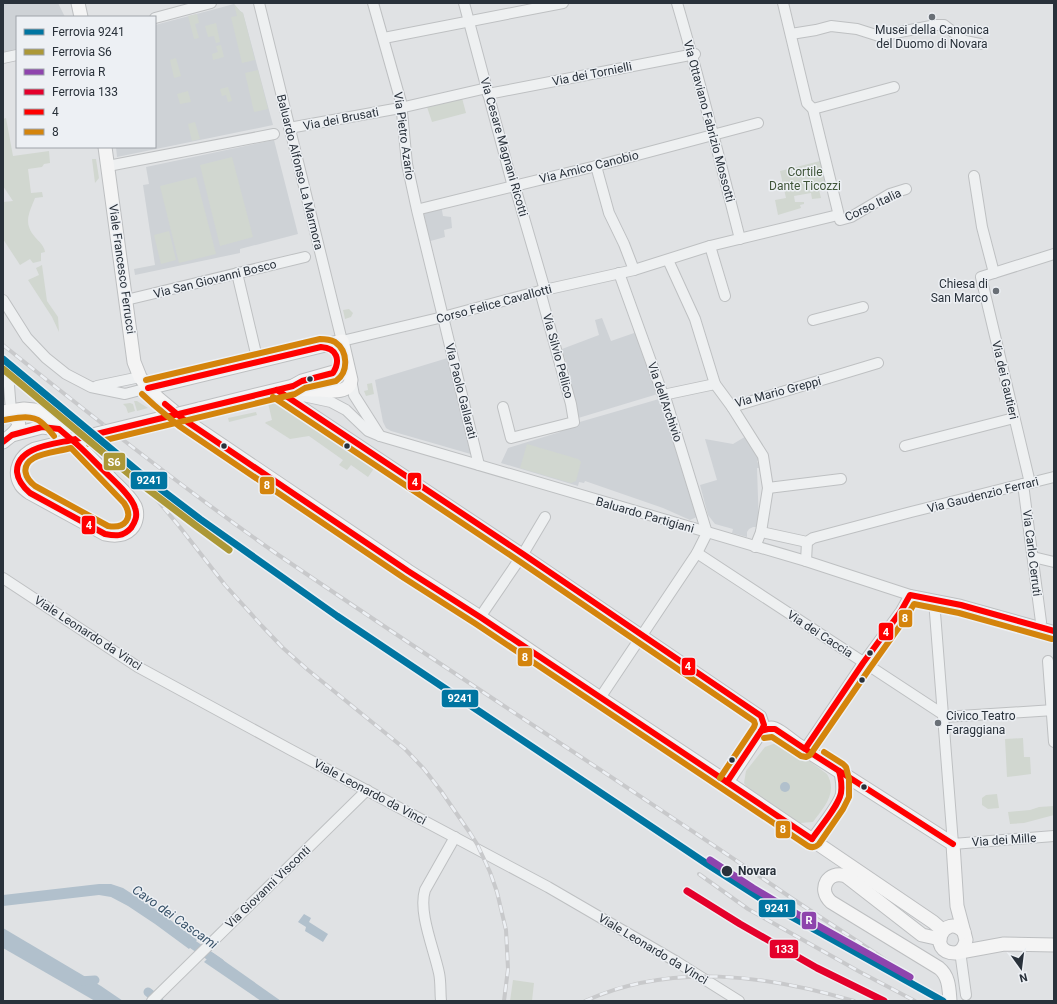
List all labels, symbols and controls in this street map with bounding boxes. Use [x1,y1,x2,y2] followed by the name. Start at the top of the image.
[927,12,937,22] marker: Musei della Canonica del Duomo di Novara
[16,16,156,148] legend
[875,23,989,51] place label: Musei della Canonica del Duomo di Novara
[52,25,125,39] text: Ferrovia 9241
[681,39,737,204] street label: Via Ottaviano Fabrizio Mossotti
[52,45,112,59] text: Ferrovia S6
[551,59,633,89] street label: Via dei Tornielli
[52,65,106,79] text: Ferrovia R
[477,76,531,218] street label: Via Cesare Magnani Ricotti
[52,85,118,99] text: Ferrovia 133
[391,91,417,181] street label: Via Pietro Azario
[274,93,326,251] street label: Baluardo Alfonso La Marmora
[52,105,59,119] text: 4
[302,105,380,133] street label: Via dei Brusati
[52,125,59,139] text: 8
[538,148,640,186] street label: Via Amico Canobio
[769,165,841,193] park label: Cortile Dante Ticozzi
[842,186,904,224] street label: Corso Italia
[106,203,138,335] street label: Viale Francesco Ferrucci
[152,257,278,301] street label: Via San Giovanni Bosco
[931,277,988,305] place label: Chiesa di San Marco
[435,282,553,326] street label: Corso Felice Cavallotti
[991,286,1001,296] marker: Chiesa di San Marco
[540,312,576,400] street label: Via Silvio Pellico
[989,339,1021,421] street label: Via dei Gautieri
[442,342,480,440] street label: Via Paolo Gallarati
[645,360,685,444] street label: Via dell'Archivio
[305,374,315,384] unlabelled marker
[733,374,823,410] street label: Via Mario Greppi
[219,441,229,451] unlabelled marker
[342,441,352,451] unlabelled marker
[103,452,126,471] line badge: S6
[107,456,121,469] text: S6
[130,471,168,490] line badge: 9241
[407,472,422,491] line badge: 4
[136,474,162,487] text: 9241
[926,474,1040,516] street label: Via Gaudenzio Ferrari
[259,476,275,495] line badge: 8
[412,476,419,489] text: 4
[264,479,270,492] text: 8
[594,494,696,536] street label: Baluardo Partigiani
[1020,509,1044,597] street label: Via Carlo Cerruti
[81,515,96,535] line badge: 4
[86,519,93,532] text: 4
[32,593,144,673] street label: Viale Leonardo da Vinci
[785,608,855,660] street label: Via dei Caccia
[898,609,913,628] line badge: 8
[902,612,908,625] text: 8
[878,622,894,641] line badge: 4
[883,626,890,639] text: 4
[517,647,533,667] line badge: 8
[865,648,875,658] unlabelled marker
[522,651,528,664] text: 8
[681,657,696,676] line badge: 4
[685,660,692,673] text: 4
[857,675,867,685] unlabelled marker
[441,689,479,708] line badge: 9241
[447,692,473,705] text: 9241
[946,709,1016,737] place label: Civico Teatro Faraggiana
[933,718,943,728] marker: Civico Teatro Faraggiana
[727,755,737,765] unlabelled marker
[311,756,429,828] street label: Viale Leonardo da Vinci
[859,782,869,792] unlabelled marker
[775,820,791,839] line badge: 8
[780,823,786,836] text: 8
[971,831,1037,849] street label: Via dei Mille
[223,843,313,931] street label: Via Giovanni Visconti
[720,864,734,878] marker: Novara
[738,864,777,878] place label: Novara
[129,882,221,953] water label: Cavo dei Cascami
[758,899,796,918] line badge: 9241
[764,902,790,915] text: 9241
[596,911,710,987] street label: Viale Leonardo da Vinci
[801,911,817,930] line badge: R
[805,914,813,927] text: R
[769,939,799,959] line badge: 133
[775,943,793,956] text: 133
[1001,948,1041,988] north arrow
[1018,970,1029,985] text: N

